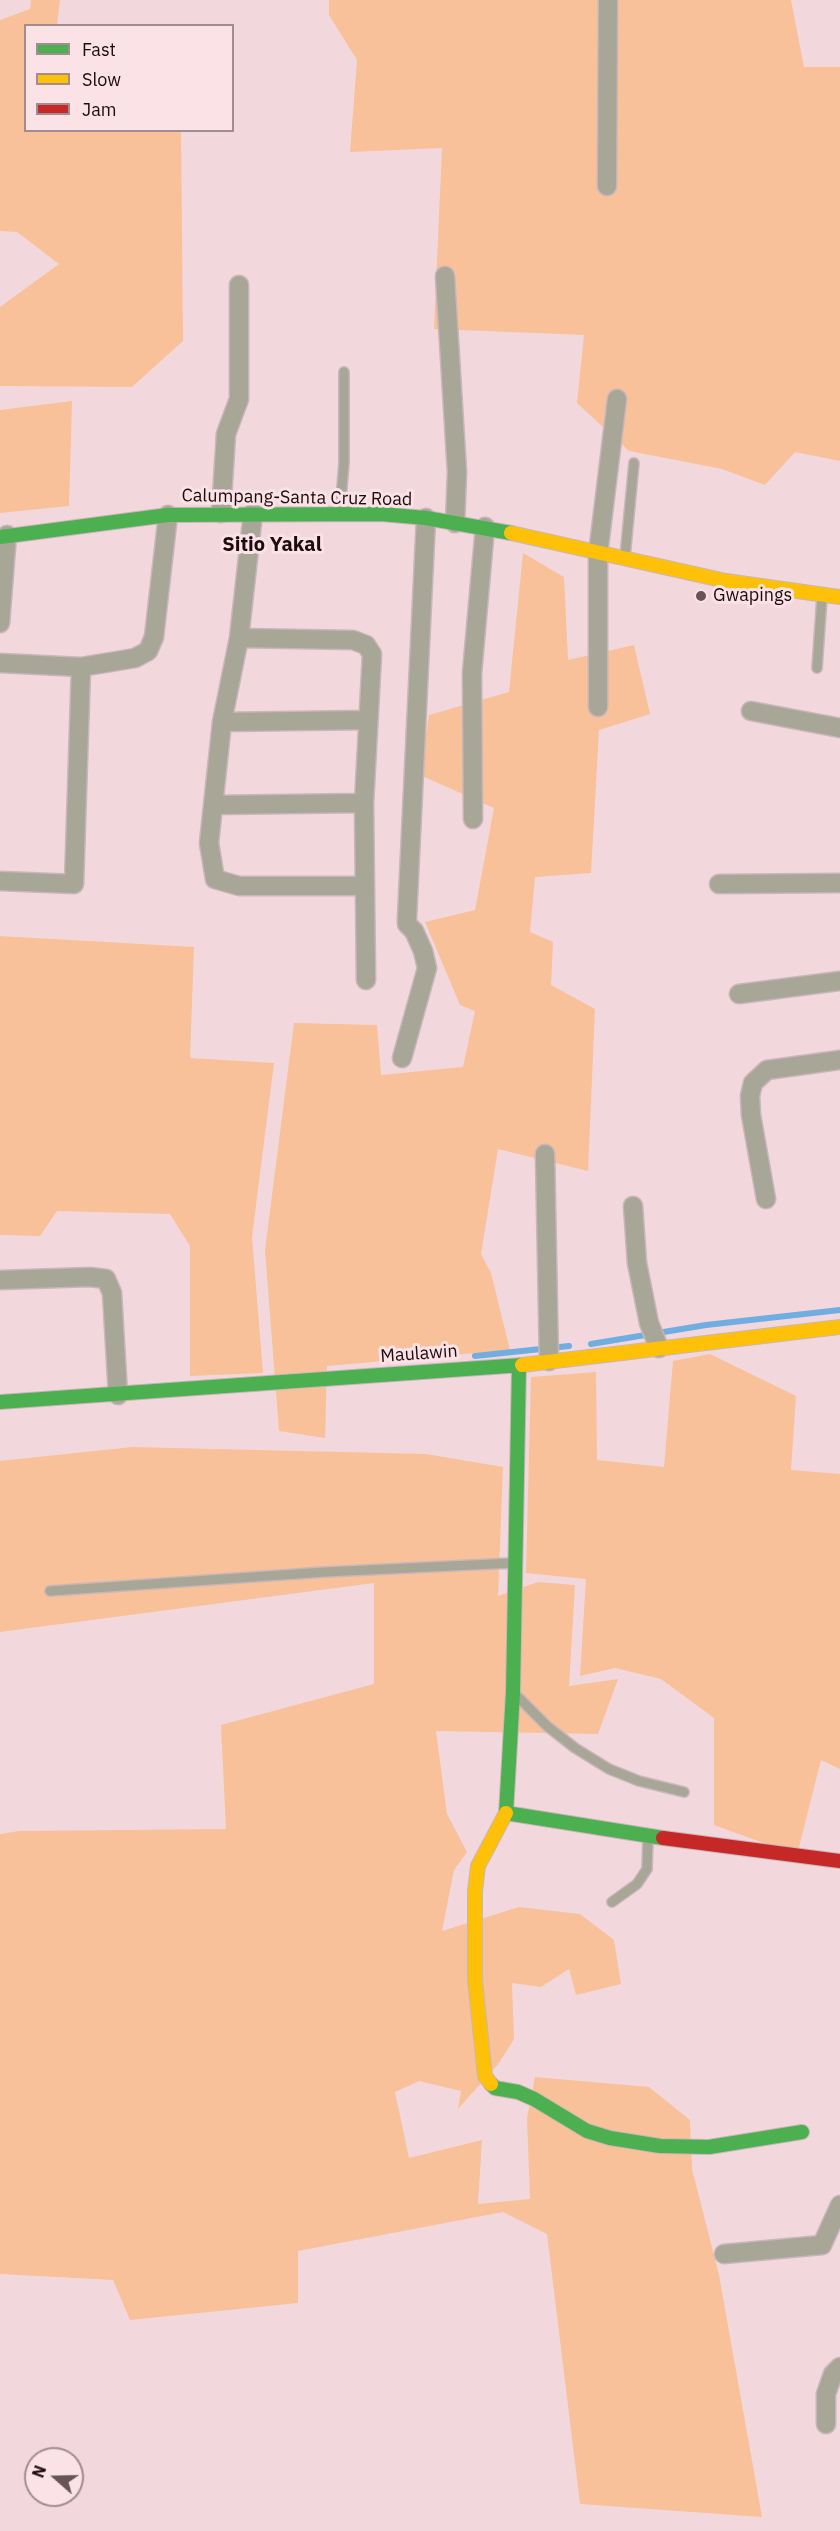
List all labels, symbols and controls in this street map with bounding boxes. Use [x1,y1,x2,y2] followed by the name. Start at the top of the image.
[24,24,234,132] legend
[82,38,116,61] text: Fast
[82,68,121,91] text: Slow
[82,98,117,121] text: Jam
[181,485,413,511] street label: Calumpang-Santa Cruz Road
[222,533,322,557] district label: Sitio Yakal
[713,585,792,607] place label: Gwapings
[694,589,708,603] marker: Gwapings
[380,1341,458,1367] street label: Maulawin
[24,2447,84,2507] north arrow
[28,2463,50,2480] text: N

